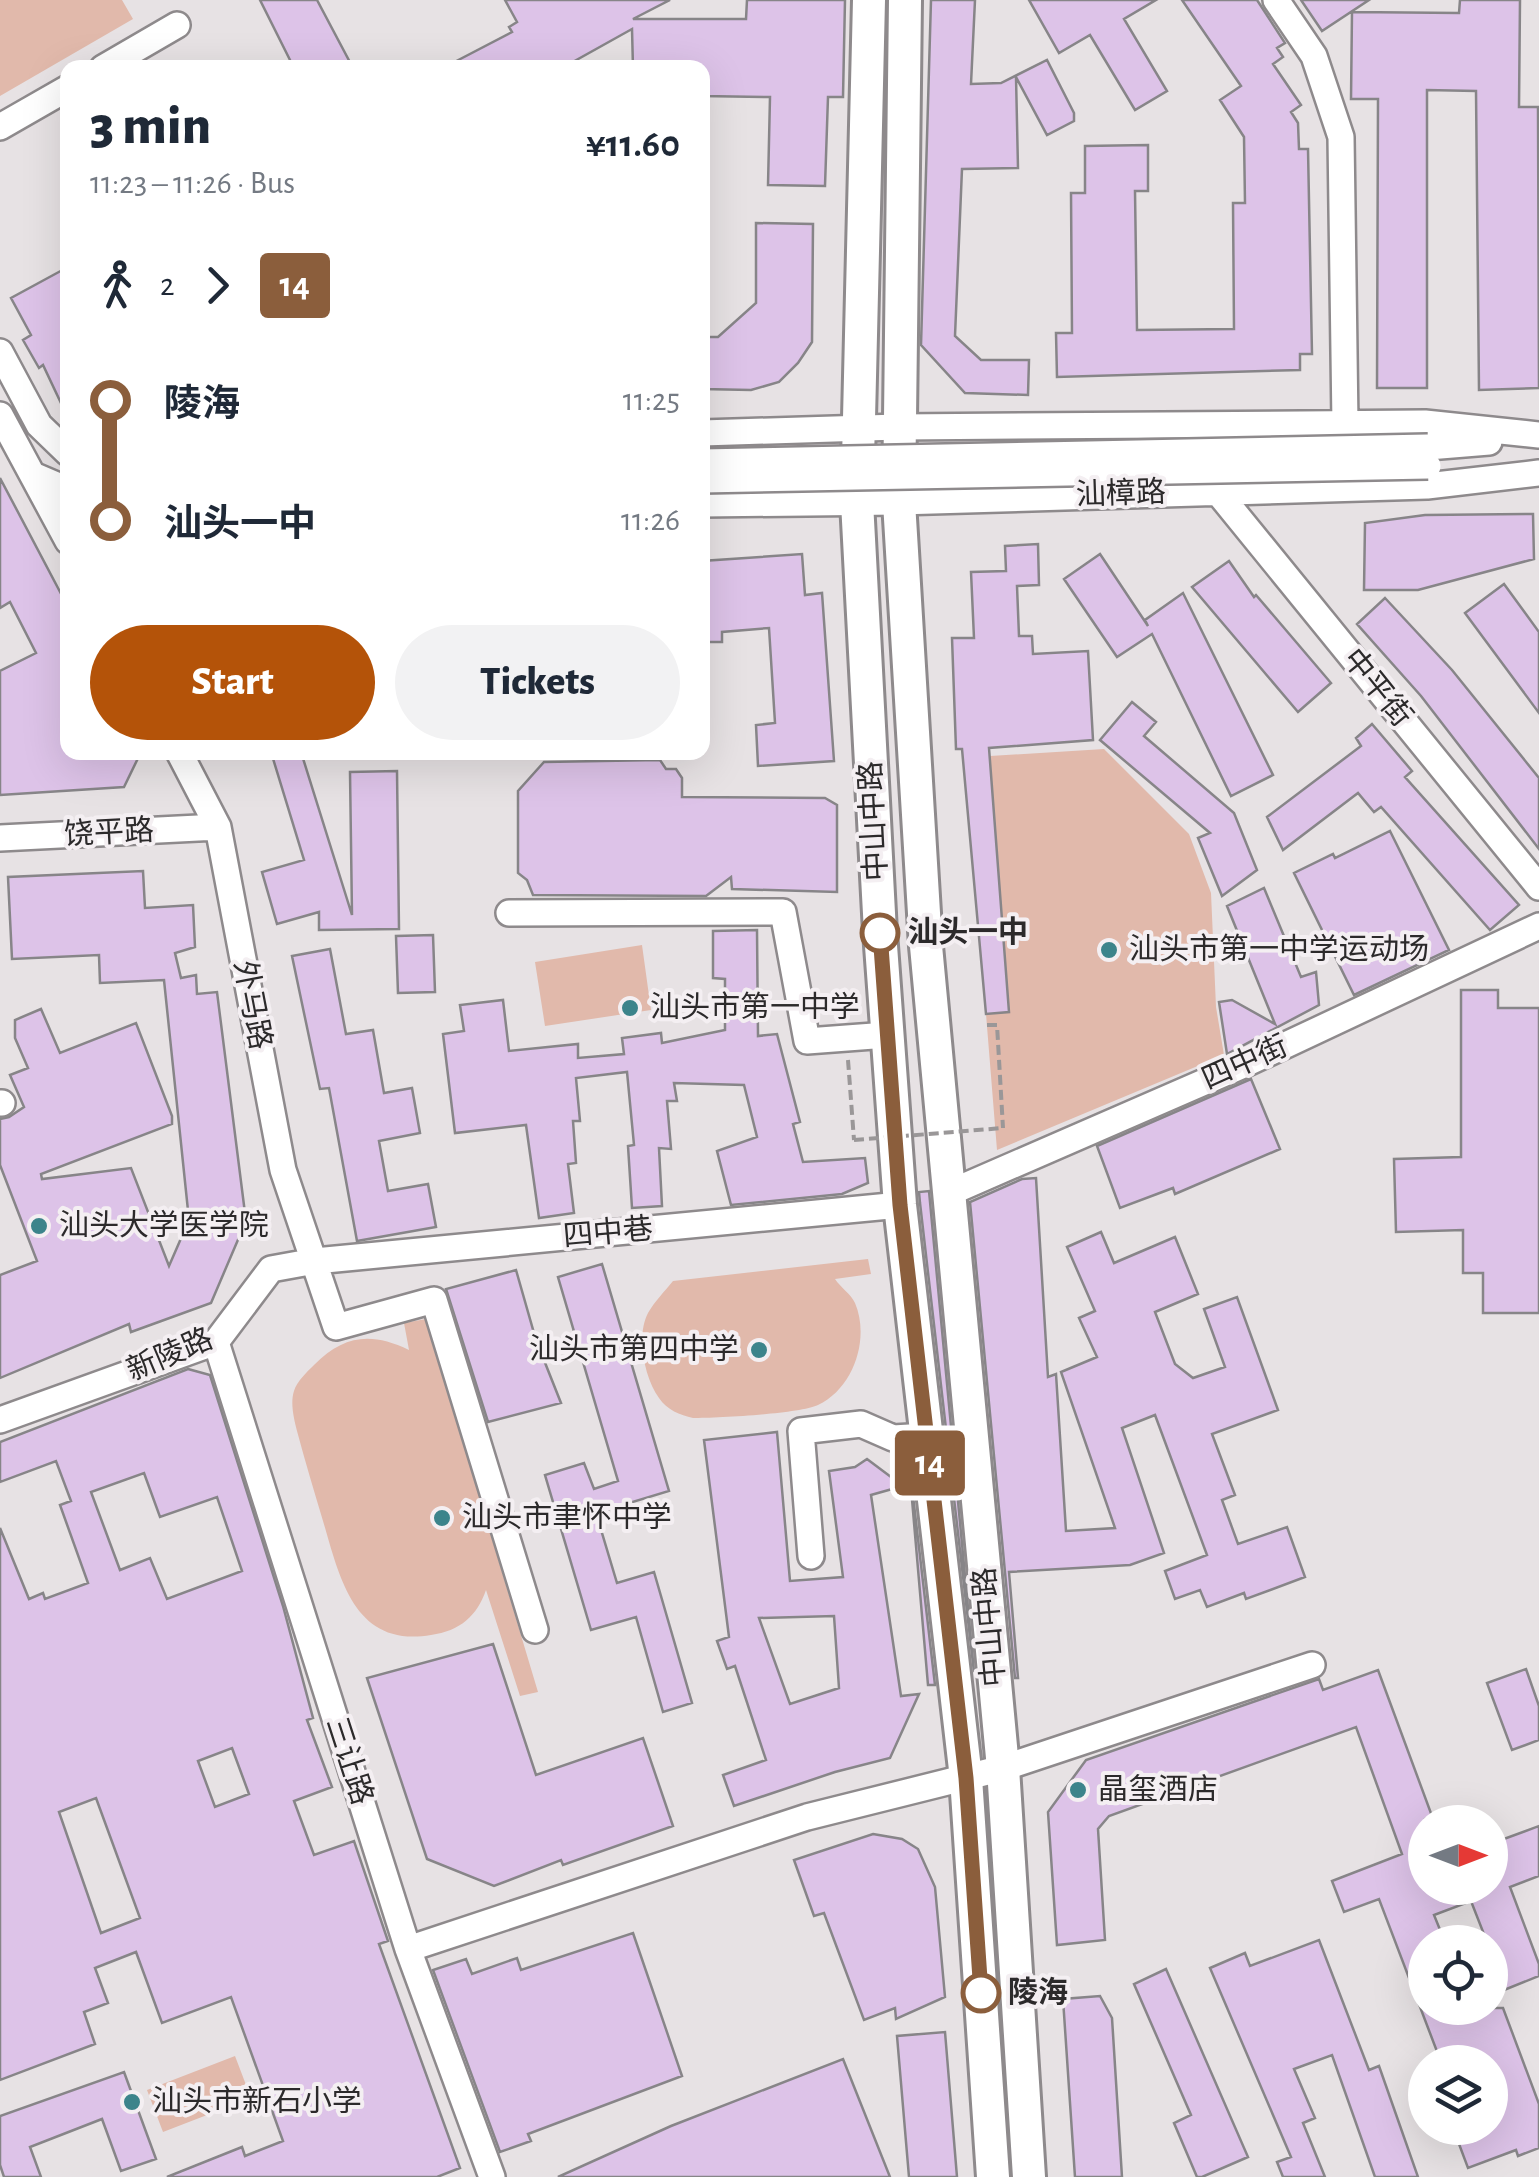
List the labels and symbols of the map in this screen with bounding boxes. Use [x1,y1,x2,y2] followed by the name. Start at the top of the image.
[1075,475,1166,511] street label: 汕樟路
[1337,642,1419,732] street label: 中平街
[854,760,892,882] street label: 中山中路
[63,814,155,850] street label: 饶平路
[861,914,899,952] marker: 汕头一中
[908,916,1028,948] place label: 汕头一中
[1129,933,1429,965] place label: 汕头市第一中学运动场
[1098,939,1120,961] marker: 汕头市第一中学运动场
[229,958,277,1052] street label: 外马路
[650,991,860,1023] place label: 汕头市第一中学
[619,997,641,1019] marker: 汕头市第一中学
[1197,1029,1292,1095] street label: 四中街
[59,1209,269,1241] place label: 汕头大学医学院
[562,1212,654,1252] street label: 四中巷
[28,1215,50,1237] marker: 汕头大学医学院
[122,1322,217,1386] street label: 新陵路
[529,1333,739,1365] place label: 汕头市第四中学
[748,1339,770,1361] marker: 汕头市第四中学
[885,1430,975,1496] line badge: 14
[462,1501,672,1533] place label: 汕头市聿怀中学
[431,1507,453,1529] marker: 汕头市聿怀中学
[968,1566,1010,1688] street label: 中山中路
[321,1713,379,1808] street label: 三让路
[1098,1774,1218,1805] place label: 晶玺酒店
[1067,1779,1089,1801] marker: 晶玺酒店
[1408,1805,1508,1905] north arrow
[962,1974,1000,2012] marker: 陵海
[1008,1976,1068,2008] place label: 陵海
[152,2085,362,2117] place label: 汕头市新石小学
[121,2091,143,2113] marker: 汕头市新石小学

